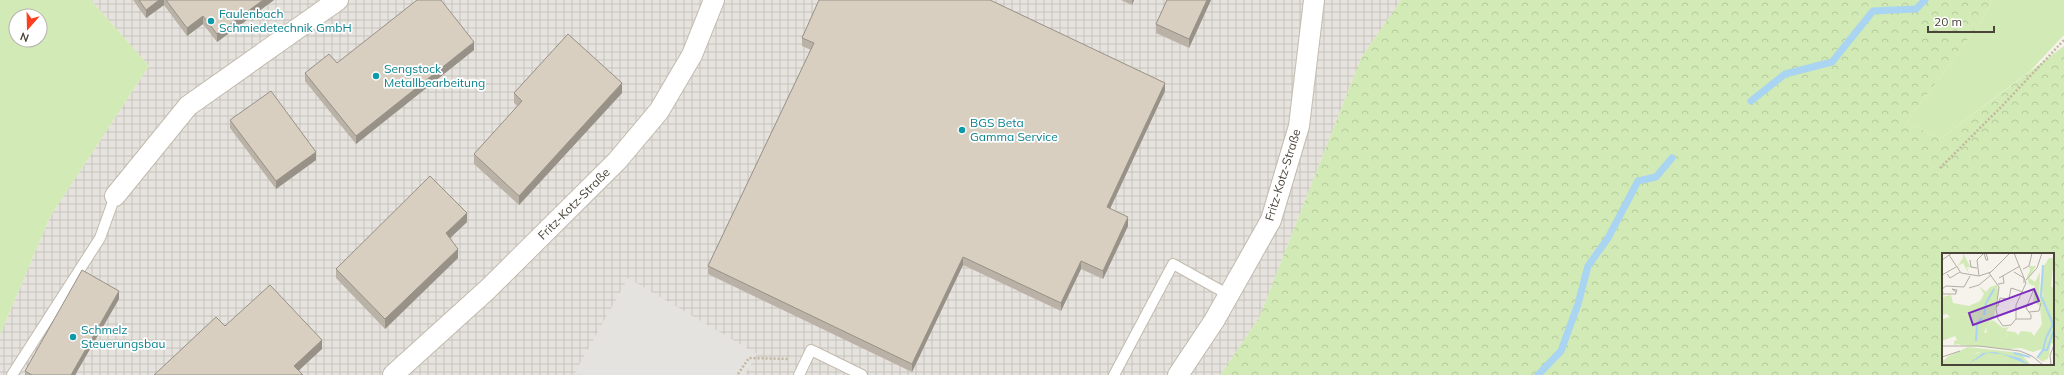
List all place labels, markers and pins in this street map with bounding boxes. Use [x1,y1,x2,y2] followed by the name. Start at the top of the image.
[219,6,352,35] place label: Faulenbach Schmiedetechnik GmbH
[206,16,216,26] marker: Faulenbach Schmiedetechnik GmbH
[384,61,485,90] place label: Sengstock Metallbearbeitung
[371,71,381,81] marker: Sengstock Metallbearbeitung
[970,115,1058,144] place label: BGS Beta Gamma Service
[957,125,967,135] marker: BGS Beta Gamma Service
[81,322,165,351] place label: Schmelz Steuerungsbau
[68,332,78,342] marker: Schmelz Steuerungsbau

